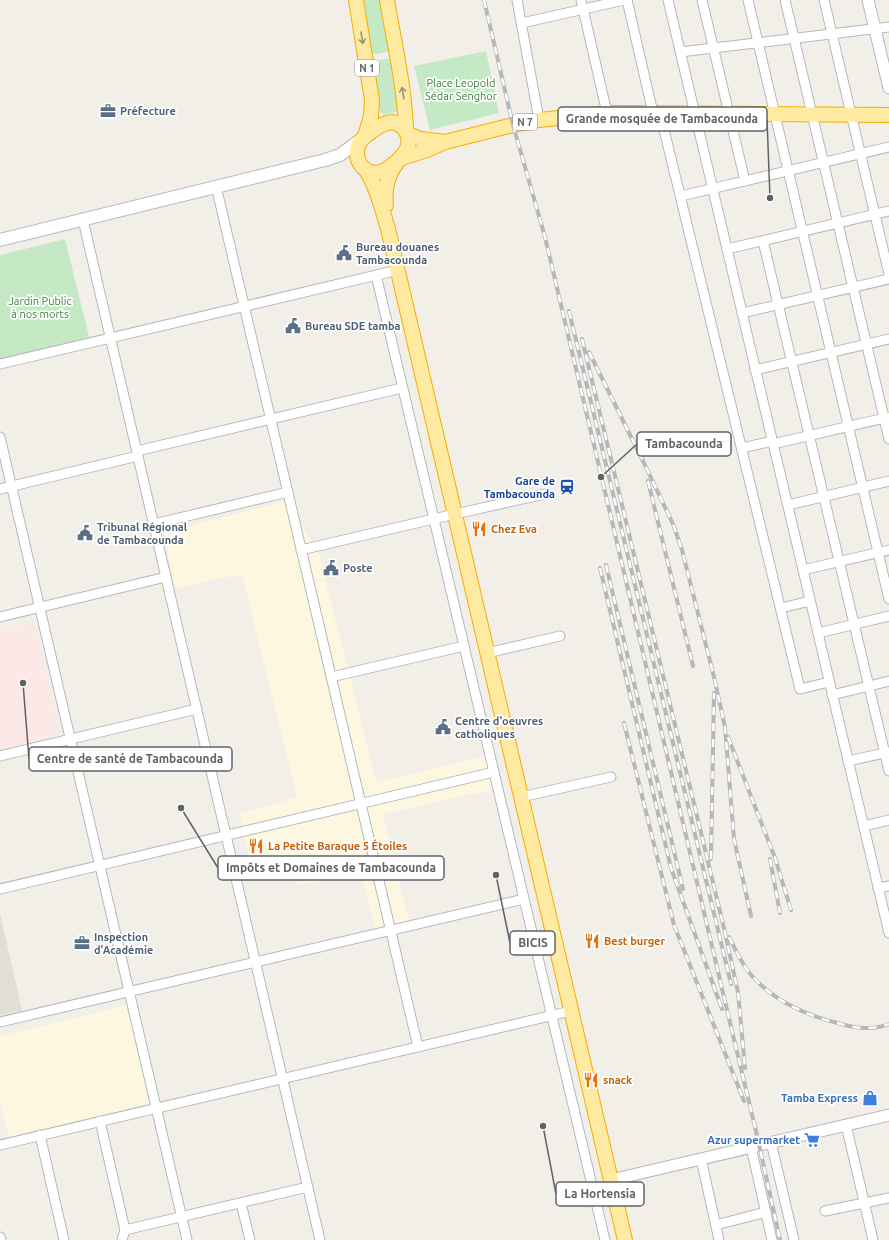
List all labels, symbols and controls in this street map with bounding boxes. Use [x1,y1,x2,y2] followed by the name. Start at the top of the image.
[358,32,366,45] one-way arrow
[355,60,379,76] road number: N 1
[425,77,498,102] park label: Place Leopold Sédar Senghor
[399,87,407,100] one-way arrow
[99,102,117,120] office icon: Préfecture
[120,105,176,117] place label: Préfecture
[558,107,767,131] callout: Grande mosquée de Tambacounda
[566,112,758,125] text: Grande mosquée de Tambacounda
[513,114,537,130] road number: N 7
[356,241,439,266] place label: Bureau douanes Tambacounda
[335,244,353,262] public building icon: Bureau douanes Tambacounda
[8,295,72,320] park label: Jardin Public à nos morts
[284,317,302,335] public building icon: Bureau SDE tamba
[305,320,401,332] place label: Bureau SDE tamba
[637,432,731,456] callout: Tambacounda
[645,437,723,450] text: Tambacounda
[484,475,555,500] place label: Gare de Tambacounda
[558,478,576,496] station icon: Gare de Tambacounda
[470,520,488,538] restaurant icon: Chez Eva
[97,521,188,546] place label: Tribunal Régional de Tambacounda
[491,523,537,535] place label: Chez Eva
[76,524,94,542] public building icon: Tribunal Régional de Tambacounda
[322,559,340,577] public building icon: Poste
[343,562,373,574] place label: Poste
[455,715,543,740] place label: Centre d'oeuvres catholiques
[434,718,452,736] public building icon: Centre d'oeuvres catholiques
[29,747,232,771] callout: Centre de santé de Tambacounda
[37,752,223,765] text: Centre de santé de Tambacounda
[247,837,265,855] restaurant icon: La Petite Baraque 5 Étoiles
[268,839,407,852] place label: La Petite Baraque 5 Étoiles
[218,856,444,880] callout: Impôts et Domaines de Tambacounda
[226,861,436,874] text: Impôts et Domaines de Tambacounda
[94,931,153,956] place label: Inspection d'Académie
[510,931,555,955] callout: BICIS
[583,932,601,950] restaurant icon: Best burger
[73,934,91,952] office icon: Inspection d'Académie
[604,935,665,947] place label: Best burger
[518,936,548,949] text: BICIS
[582,1071,600,1089] restaurant icon: snack
[603,1074,633,1086] place label: snack
[861,1089,879,1107] shop icon: Tamba Express
[781,1092,858,1104] place label: Tamba Express
[803,1131,821,1149] supermarket icon: Azur supermarket
[707,1134,800,1146] place label: Azur supermarket
[556,1182,644,1206] callout: La Hortensia
[564,1187,636,1200] text: La Hortensia

